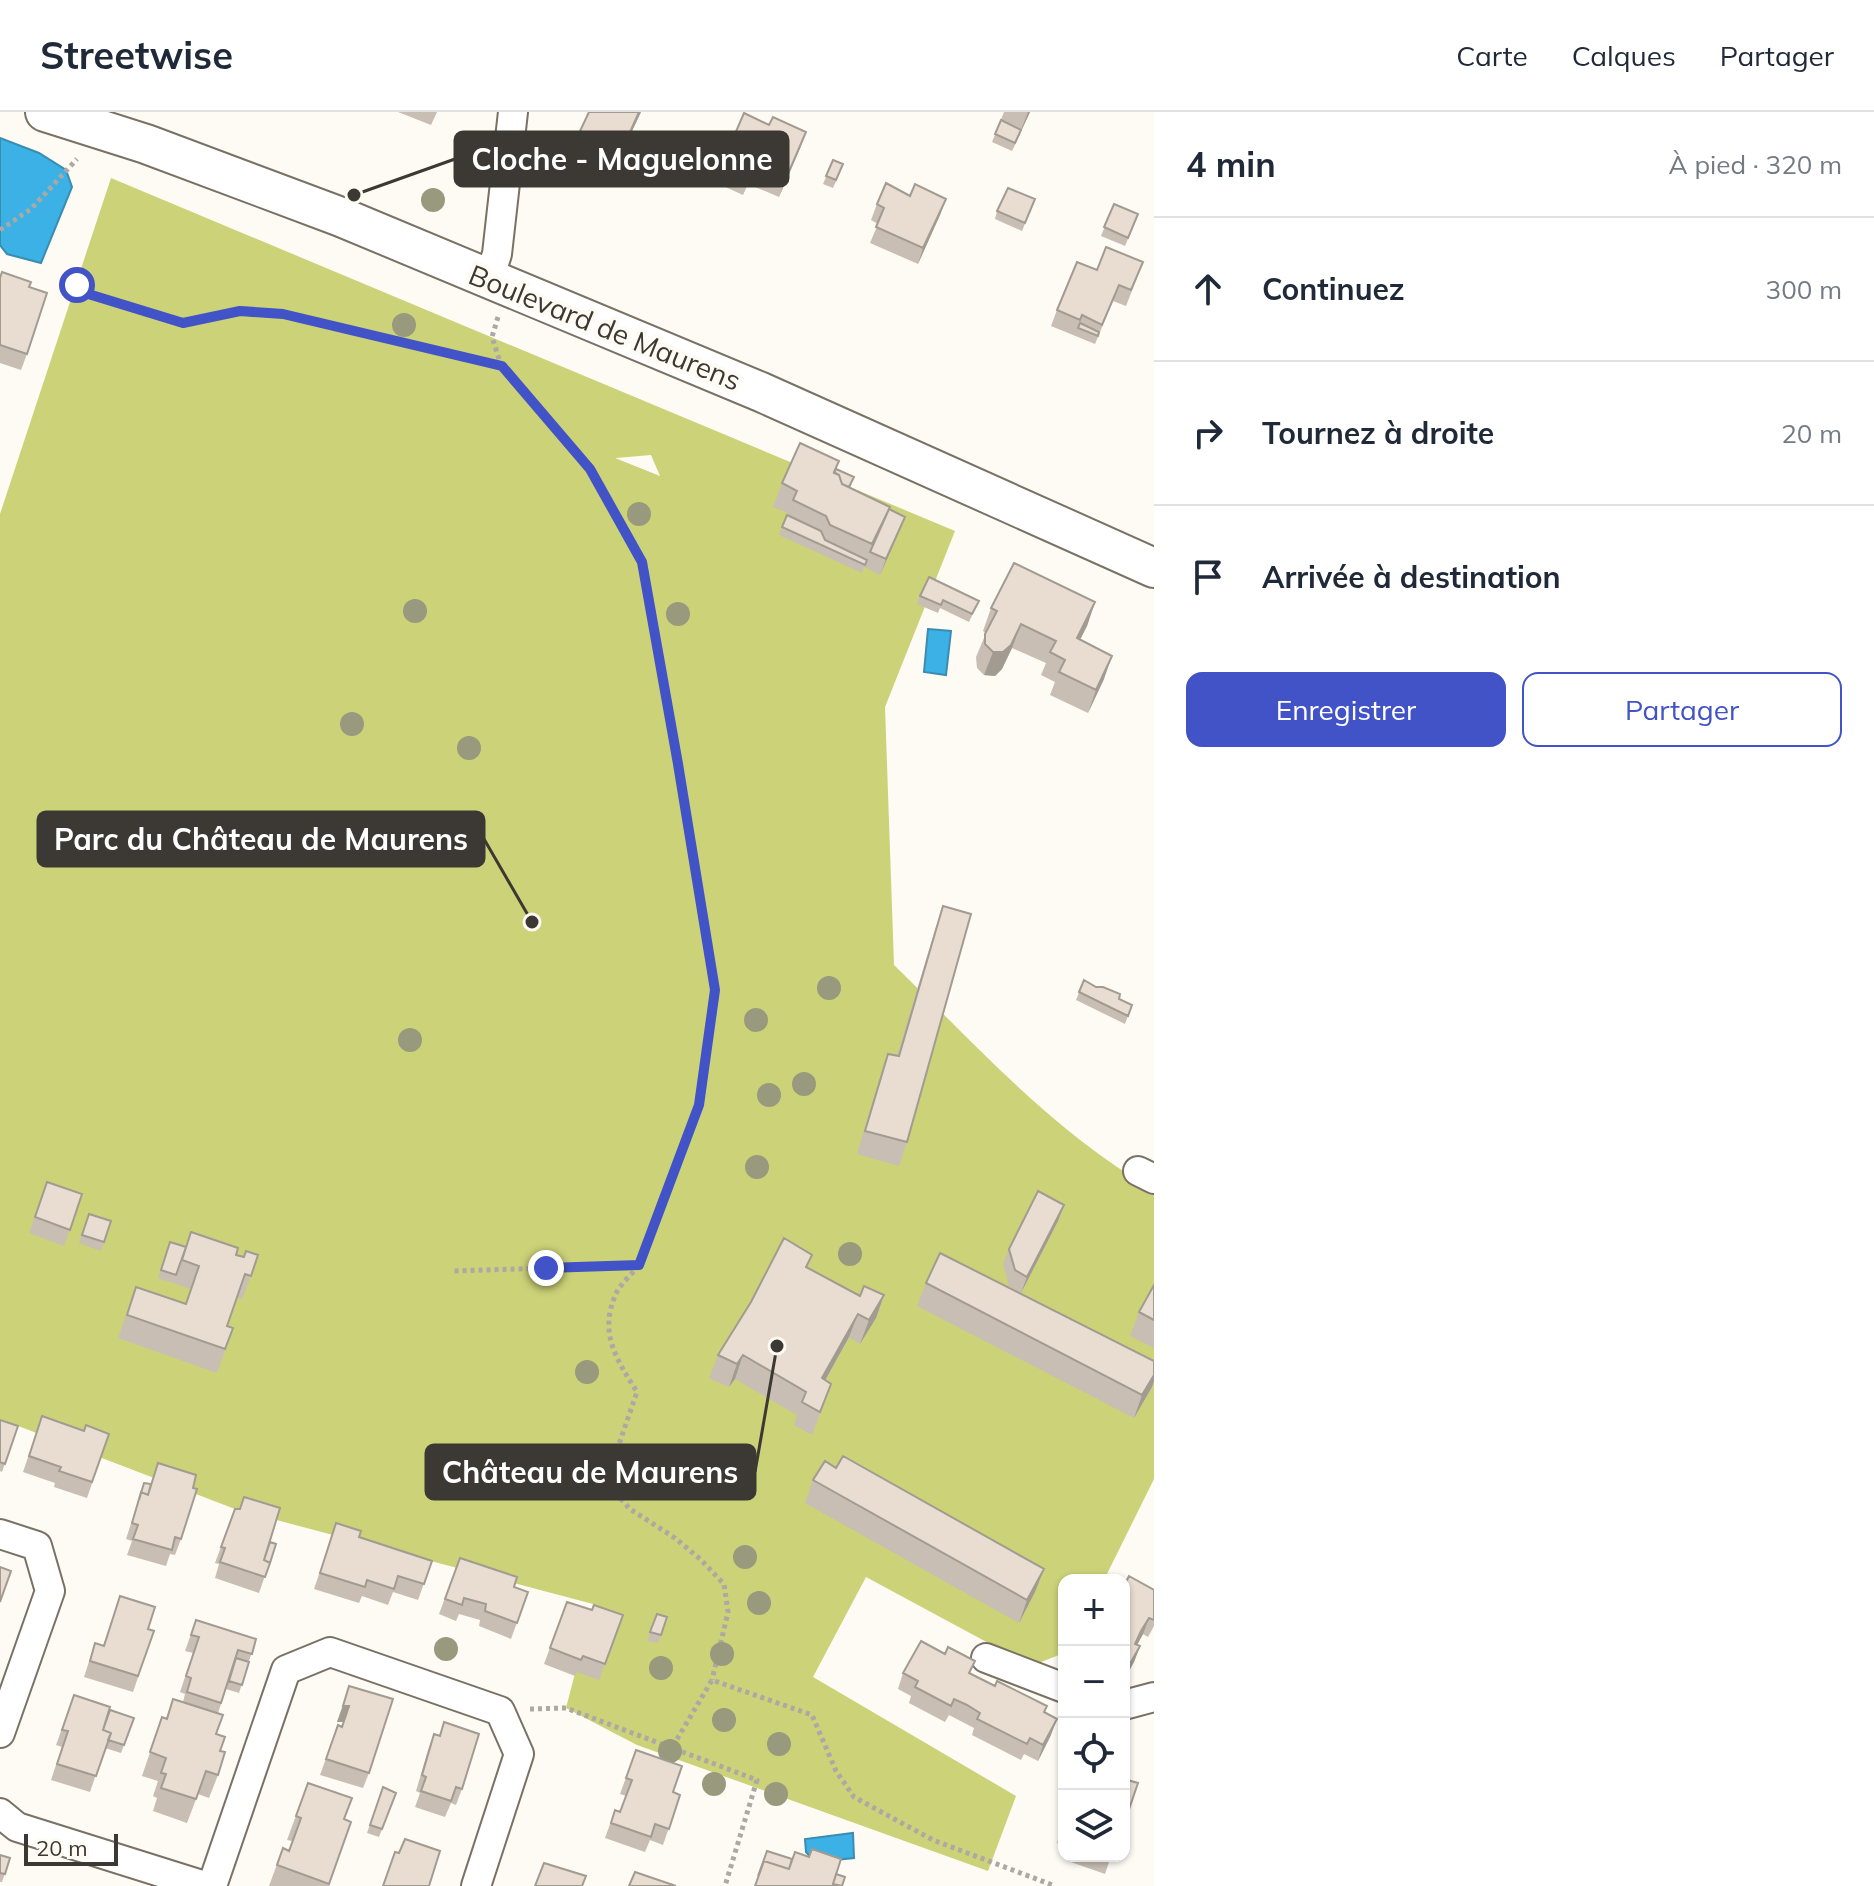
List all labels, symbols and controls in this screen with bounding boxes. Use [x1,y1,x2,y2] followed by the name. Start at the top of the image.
[40,31,233,79] text: Streetwise
[1456,38,1528,73] text: Carte
[1572,38,1676,73] text: Calques
[1720,38,1834,73] text: Partager
[455,132,788,186] callout: Cloche - Maguelonne
[471,140,773,178] text: Cloche - Maguelonne
[1186,143,1276,186] text: 4 min
[1669,148,1842,181] text: À pied · 320 m
[464,256,746,398] street label: Boulevard de Maurens
[59,267,95,303] route start
[1186,267,1230,311] icon: ahead
[1262,270,1405,308] text: Continuez
[1766,273,1842,306] text: 300 m
[1186,411,1230,455] icon: right
[1262,414,1494,452] text: Tournez à droite
[1781,417,1842,450] text: 20 m
[1186,555,1230,599] icon: arrive
[1262,558,1561,596] text: Arrivée à destination
[1186,672,1506,747] button: Enregistrer
[1522,672,1842,747] button: Partager
[38,812,484,866] callout: Parc du Château de Maurens
[54,820,468,858] text: Parc du Château de Maurens
[528,1250,564,1286] route end
[426,1445,755,1499] callout: Château de Maurens
[442,1453,738,1491] text: Château de Maurens
[1058,1574,1130,1862] map controls
[1058,1574,1130,1646] button: +
[1058,1646,1130,1718] button: −
[1058,1718,1130,1790] button: locate
[1058,1790,1130,1862] button: layers
[24,1830,118,1866] scale bar
[36,1834,87,1862] text: 20 m

